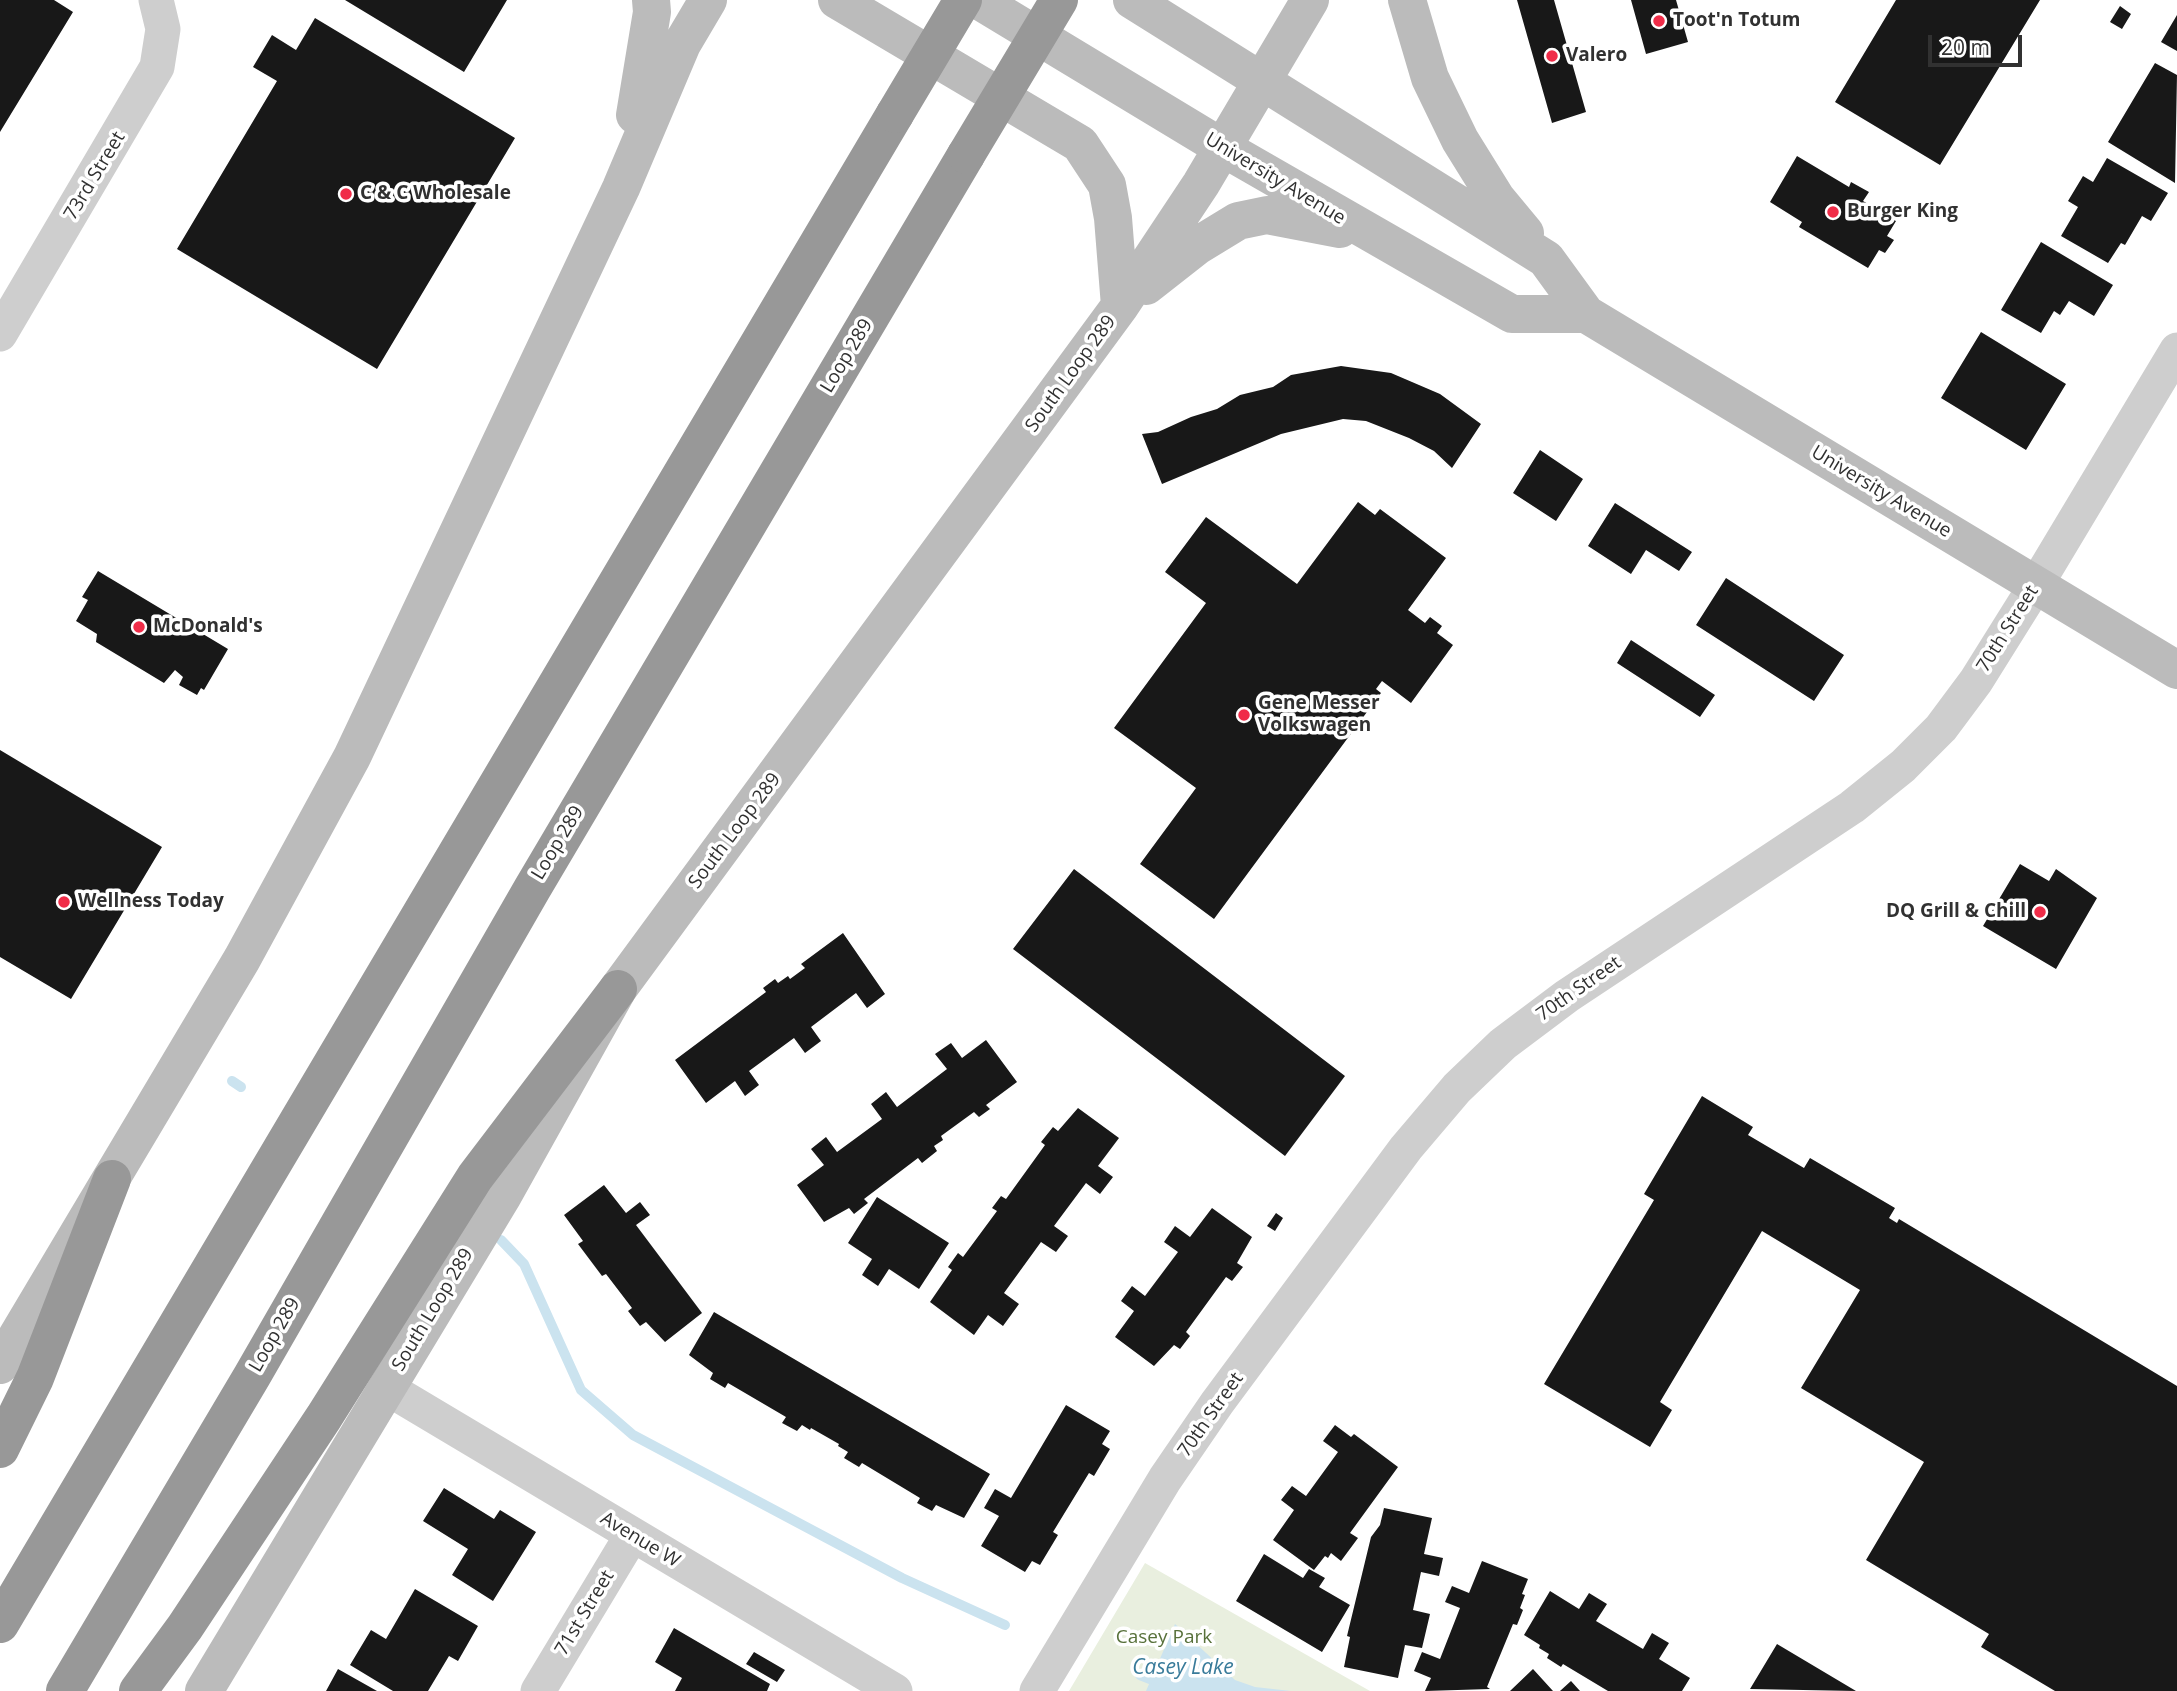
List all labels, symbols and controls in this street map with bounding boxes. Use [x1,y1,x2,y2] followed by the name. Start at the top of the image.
[1673,10,1800,32] place label: Toot'n Totum
[1651,13,1667,29] marker: Toot'n Totum
[1932,21,2026,65] scale bar
[1941,33,1990,61] text: 20 m
[1566,45,1627,67] place label: Valero
[1544,48,1560,64] marker: Valero
[60,128,130,224] street label: 73rd Street
[1201,128,1349,230] street label: University Avenue
[360,183,511,205] place label: C & C Wholesale
[338,186,354,202] marker: C & C Wholesale
[1847,201,1958,223] place label: Burger King
[1825,204,1841,220] marker: Burger King
[1021,311,1121,437] street label: South Loop 289
[816,315,878,397] street label: Loop 289
[1807,441,1955,543] street label: University Avenue
[1972,581,2044,677] street label: 70th Street
[153,616,263,638] place label: McDonald's
[131,619,147,635] marker: McDonald's
[1258,693,1380,737] place label: Gene Messer Volkswagen
[1236,707,1252,723] marker: Gene Messer Volkswagen
[684,769,786,893] street label: South Loop 289
[527,802,589,884] street label: Loop 289
[78,891,224,913] place label: Wellness Today
[56,894,72,910] marker: Wellness Today
[1886,901,2026,923] place label: DQ Grill & Chill
[2032,904,2048,920] marker: DQ Grill & Chill
[1532,952,1626,1026] street label: 70th Street
[387,1245,479,1375] street label: South Loop 289
[245,1294,305,1376] street label: Loop 289
[1174,1368,1248,1462] street label: 70th Street
[596,1507,684,1573] street label: Avenue W
[551,1566,619,1660] street label: 71st Street
[1116,1627,1212,1649] park label: Casey Park
[1132,1655,1234,1681] water label: Casey Lake

